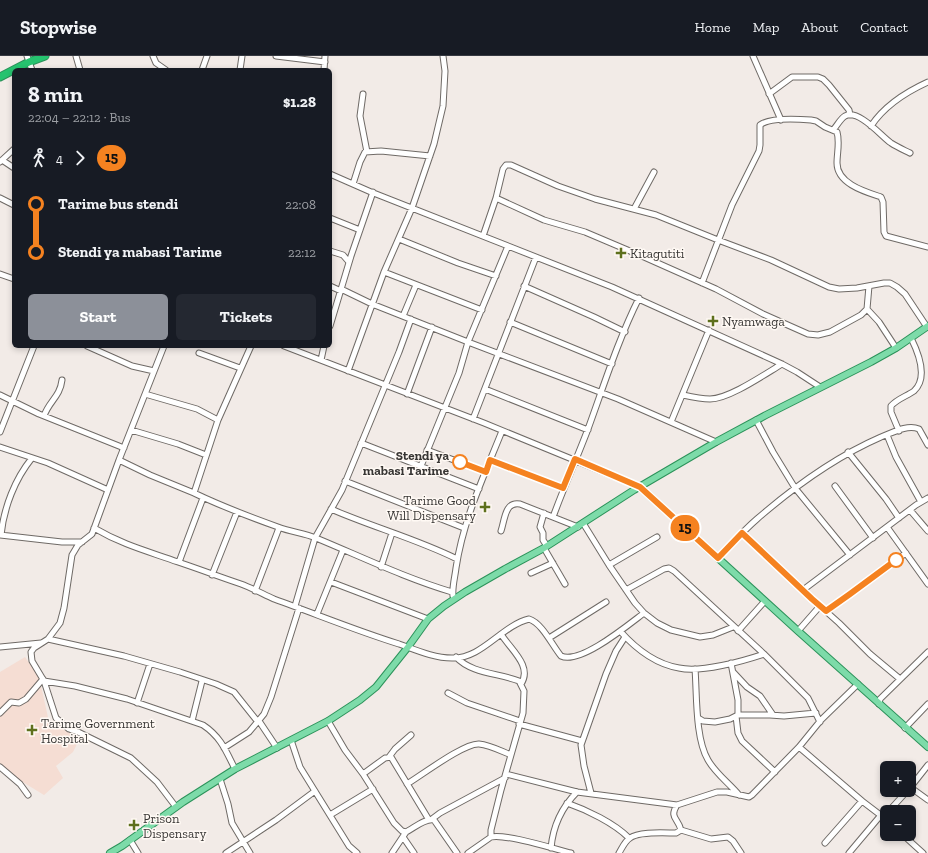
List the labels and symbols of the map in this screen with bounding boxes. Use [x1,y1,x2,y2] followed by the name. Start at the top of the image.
[630,246,685,261] place label: Kitagutiti
[615,247,627,259] marker: Kitagutiti
[722,314,785,329] place label: Nyamwaga
[707,315,719,327] marker: Nyamwaga
[363,448,450,478] place label: Stendi ya mabasi Tarime
[452,454,468,470] marker: Stendi ya mabasi Tarime
[387,493,476,523] place label: Tarime Good Will Dispensary
[479,501,491,513] marker: Tarime Good Will Dispensary
[667,515,703,541] line badge: 15
[888,552,904,568] unlabelled marker
[41,716,155,746] place label: Tarime Government Hospital
[26,724,38,736] marker: Tarime Government Hospital
[143,811,207,841] place label: Prison Dispensary
[128,819,140,831] marker: Prison Dispensary

